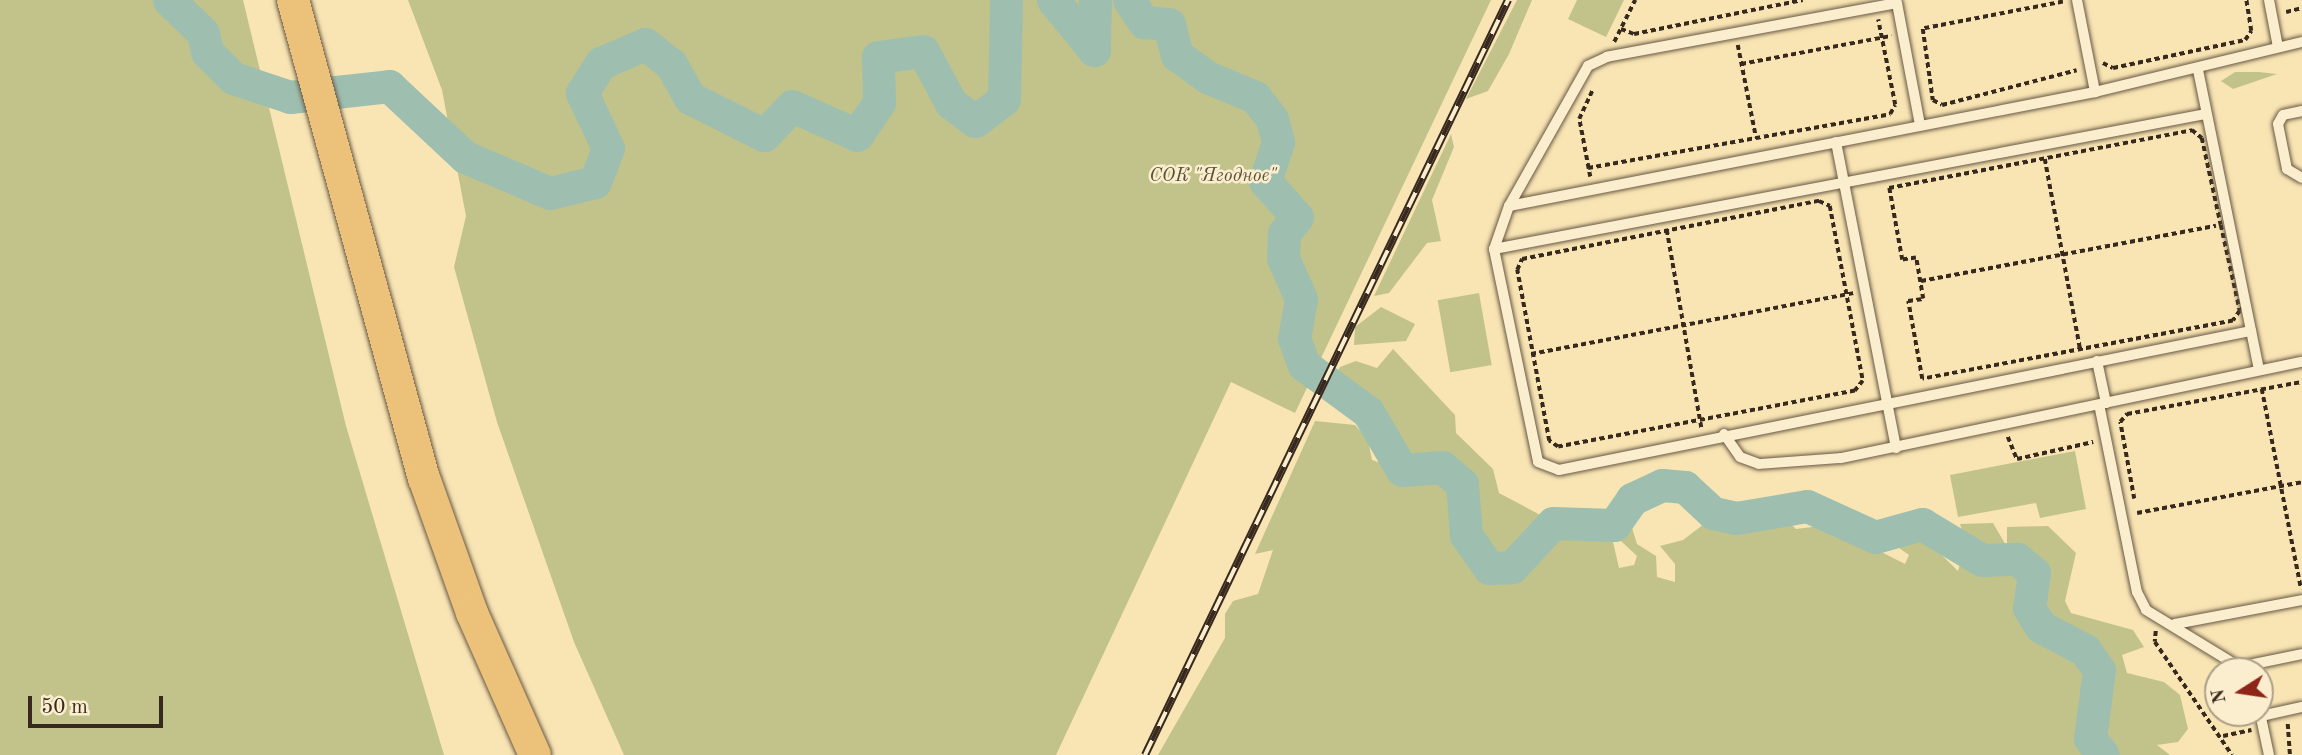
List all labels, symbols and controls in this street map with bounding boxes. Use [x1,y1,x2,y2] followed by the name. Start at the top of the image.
[1149,166,1277,188] park label: СОК "Ягодное"
[2204,657,2274,727] north arrow
[32,682,166,726] scale bar
[2209,687,2231,705] text: N
[41,697,88,718] text: 50 m

